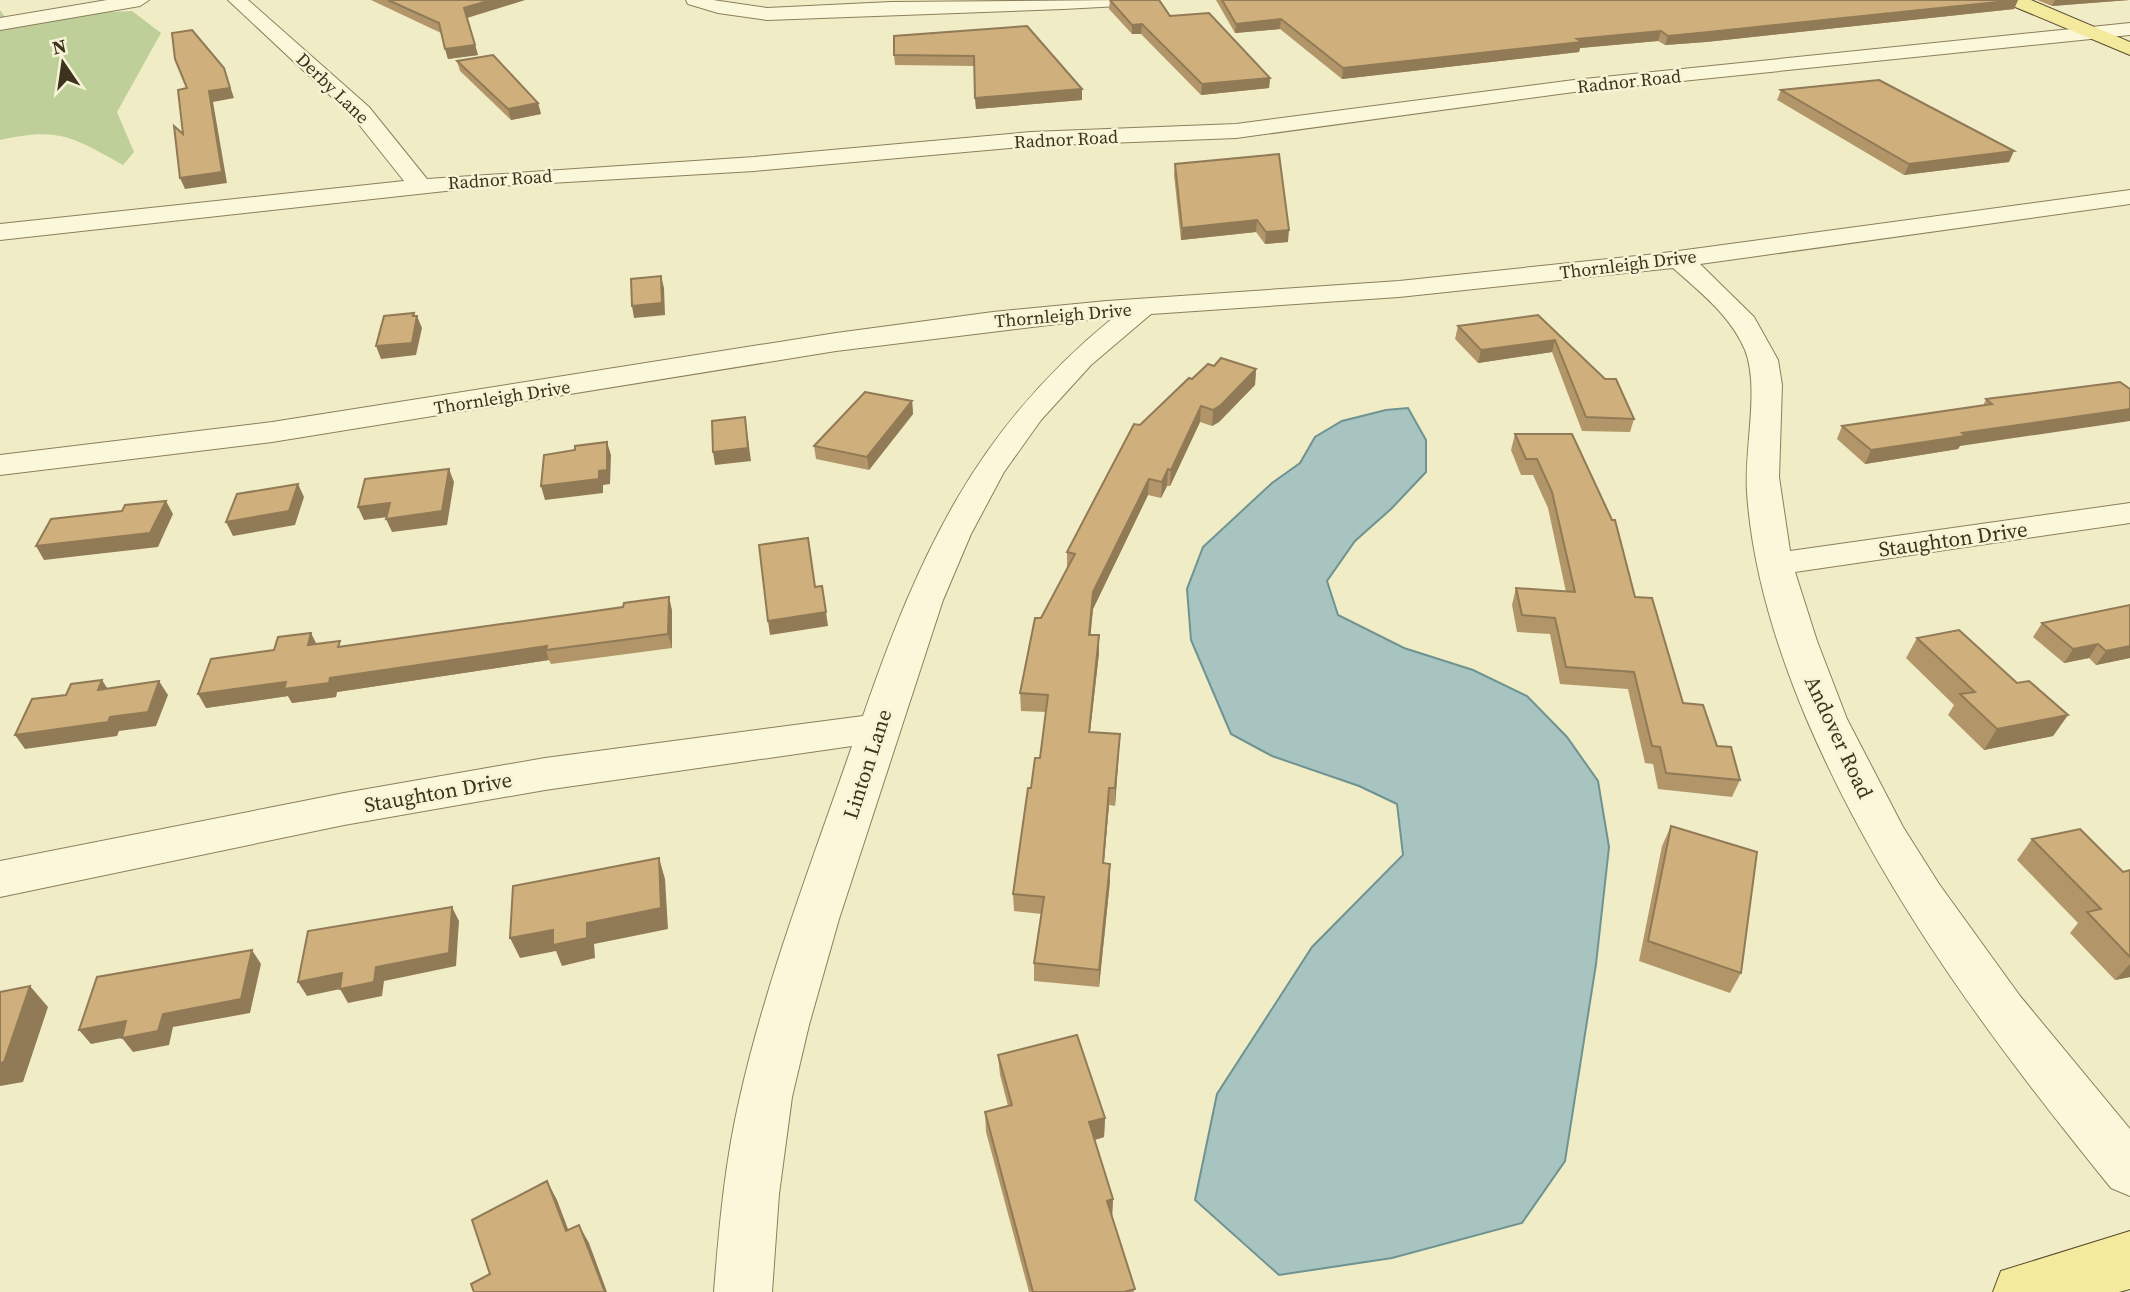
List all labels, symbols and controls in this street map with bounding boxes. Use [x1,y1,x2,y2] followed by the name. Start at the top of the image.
[28,28,98,98] north arrow
[50,32,69,61] text: N
[291,47,375,129] street label: Derby Lane
[1576,63,1682,99] street label: Radnor Road
[1013,124,1119,154] street label: Radnor Road
[447,163,553,195] street label: Radnor Road
[1558,243,1698,285] street label: Thornleigh Drive
[993,297,1133,333] street label: Thornleigh Drive
[432,374,572,420] street label: Thornleigh Drive
[1877,514,2029,564] street label: Staughton Drive
[1798,671,1880,803] street label: Andover Road
[836,705,898,823] street label: Linton Lane
[362,765,514,819] street label: Staughton Drive

